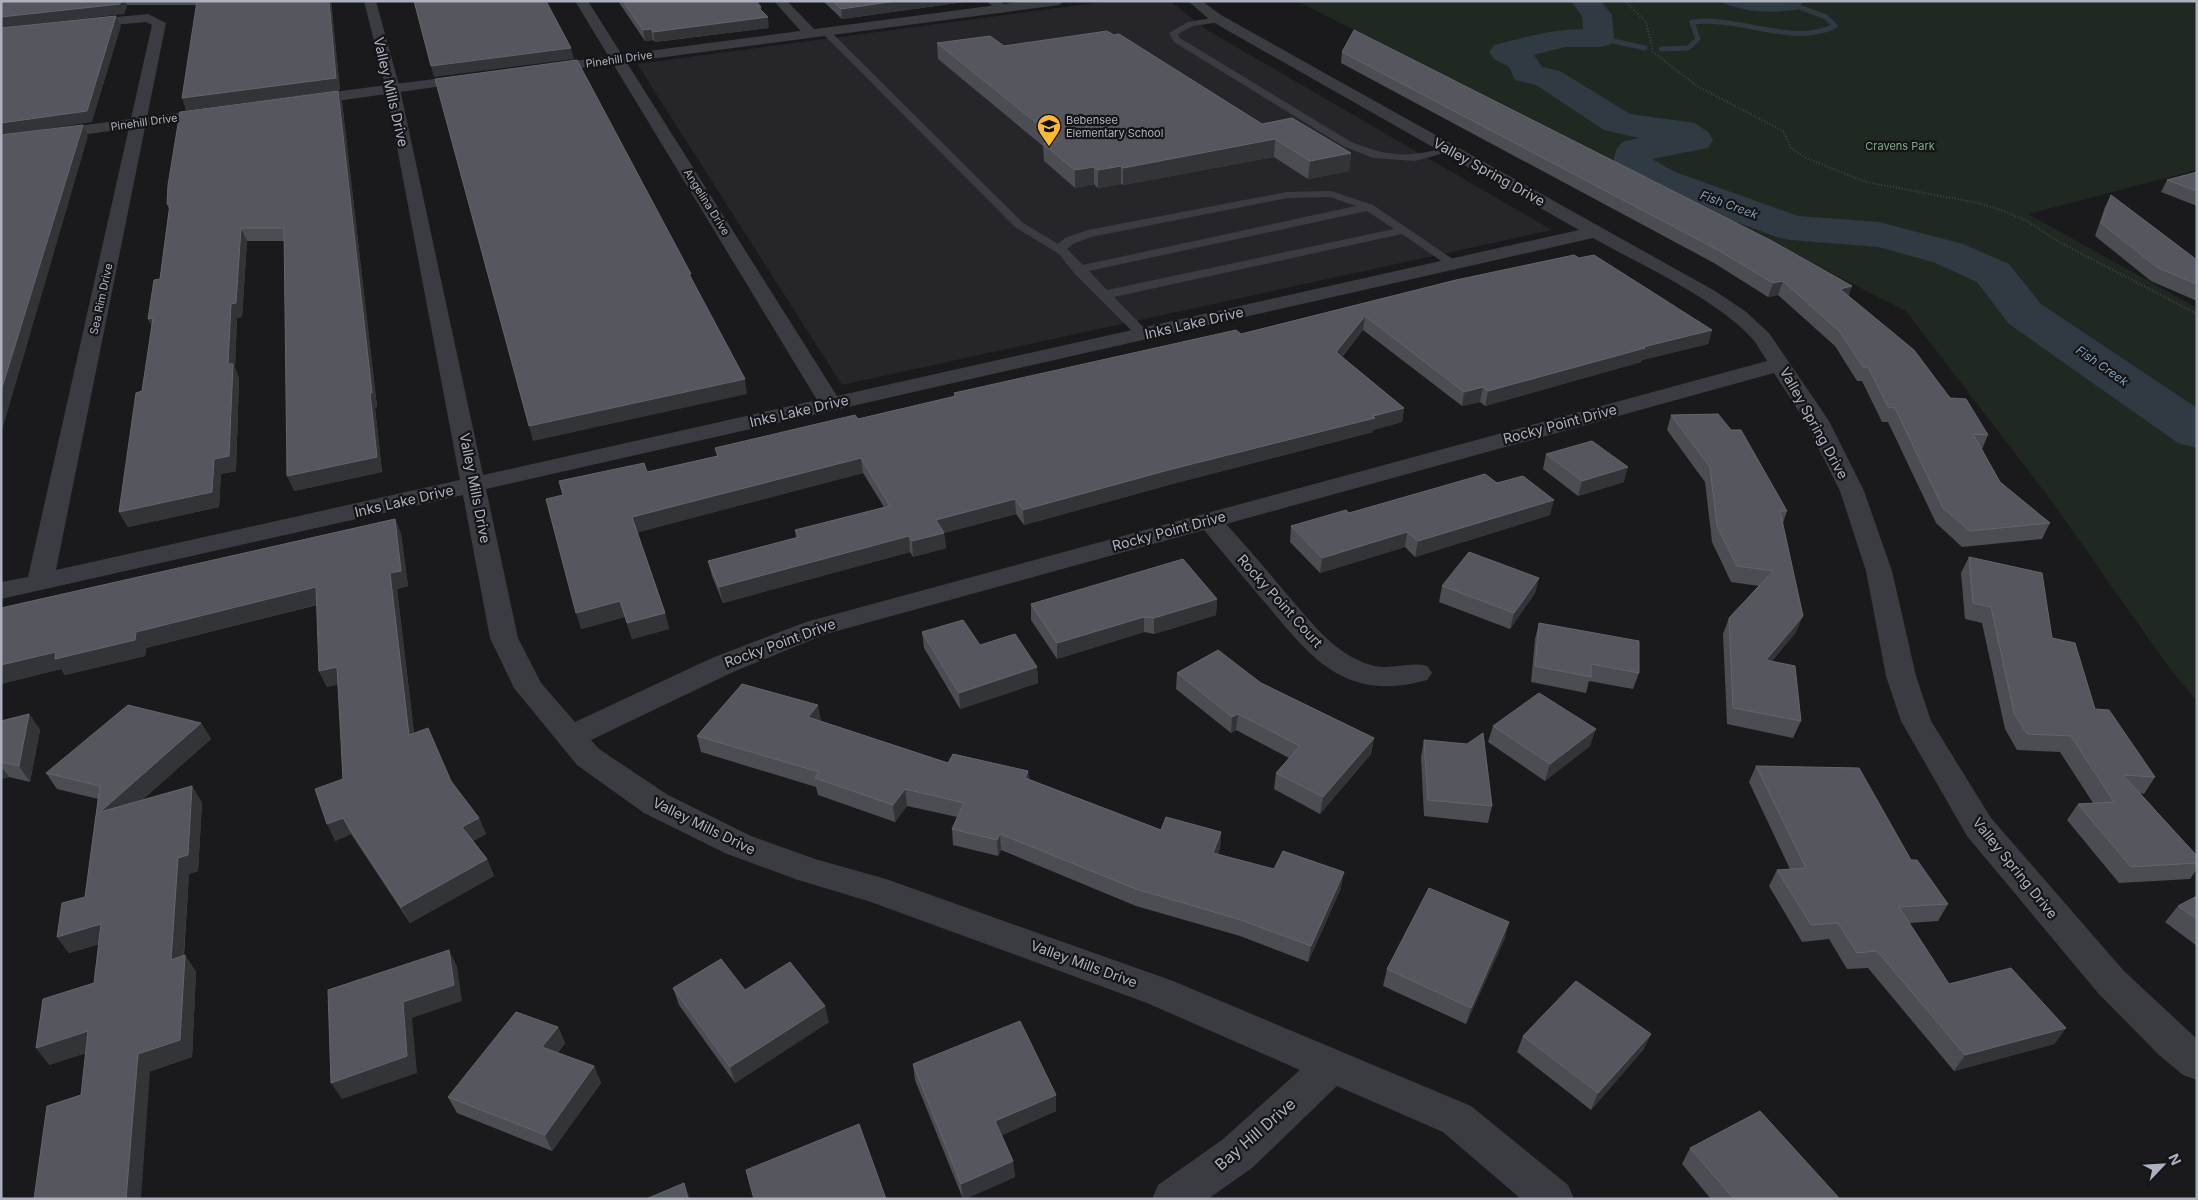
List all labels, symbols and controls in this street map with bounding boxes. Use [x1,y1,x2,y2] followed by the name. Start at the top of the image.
[371,35,412,148] street label: Valley Mills Drive
[585,47,653,71] street label: Pinehill Drive
[110,110,178,134] street label: Pinehill Drive
[1036,113,1062,147] school or university icon: Bebensee Elementary School
[1066,113,1163,140] place label: Bebensee Elementary School
[1430,134,1548,209] street label: Valley Spring Drive
[1865,139,1935,153] park label: Cravens Park
[681,166,733,238] street label: Angelina Drive
[1698,187,1760,222] water label: Fish Creek
[87,262,115,336] street label: Sea Rim Drive
[1143,303,1245,342] street label: Inks Lake Drive
[2073,342,2132,389] water label: Fish Creek
[1777,364,1852,482] street label: Valley Spring Drive
[748,391,850,430] street label: Inks Lake Drive
[1501,400,1619,447] street label: Rocky Point Drive
[456,431,495,545] street label: Valley Mills Drive
[353,481,455,520] street label: Inks Lake Drive
[1110,507,1228,554] street label: Rocky Point Drive
[1234,551,1327,651] street label: Rocky Point Court
[722,615,838,671] street label: Rocky Point Drive
[650,793,758,858] street label: Valley Mills Drive
[1969,814,2061,922] street label: Valley Spring Drive
[1029,936,1140,991] street label: Valley Mills Drive
[1211,1094,1299,1174] street label: Bay Hill Drive
[2138,1140,2188,1190] north arrow
[2165,1151,2185,1168] text: N

